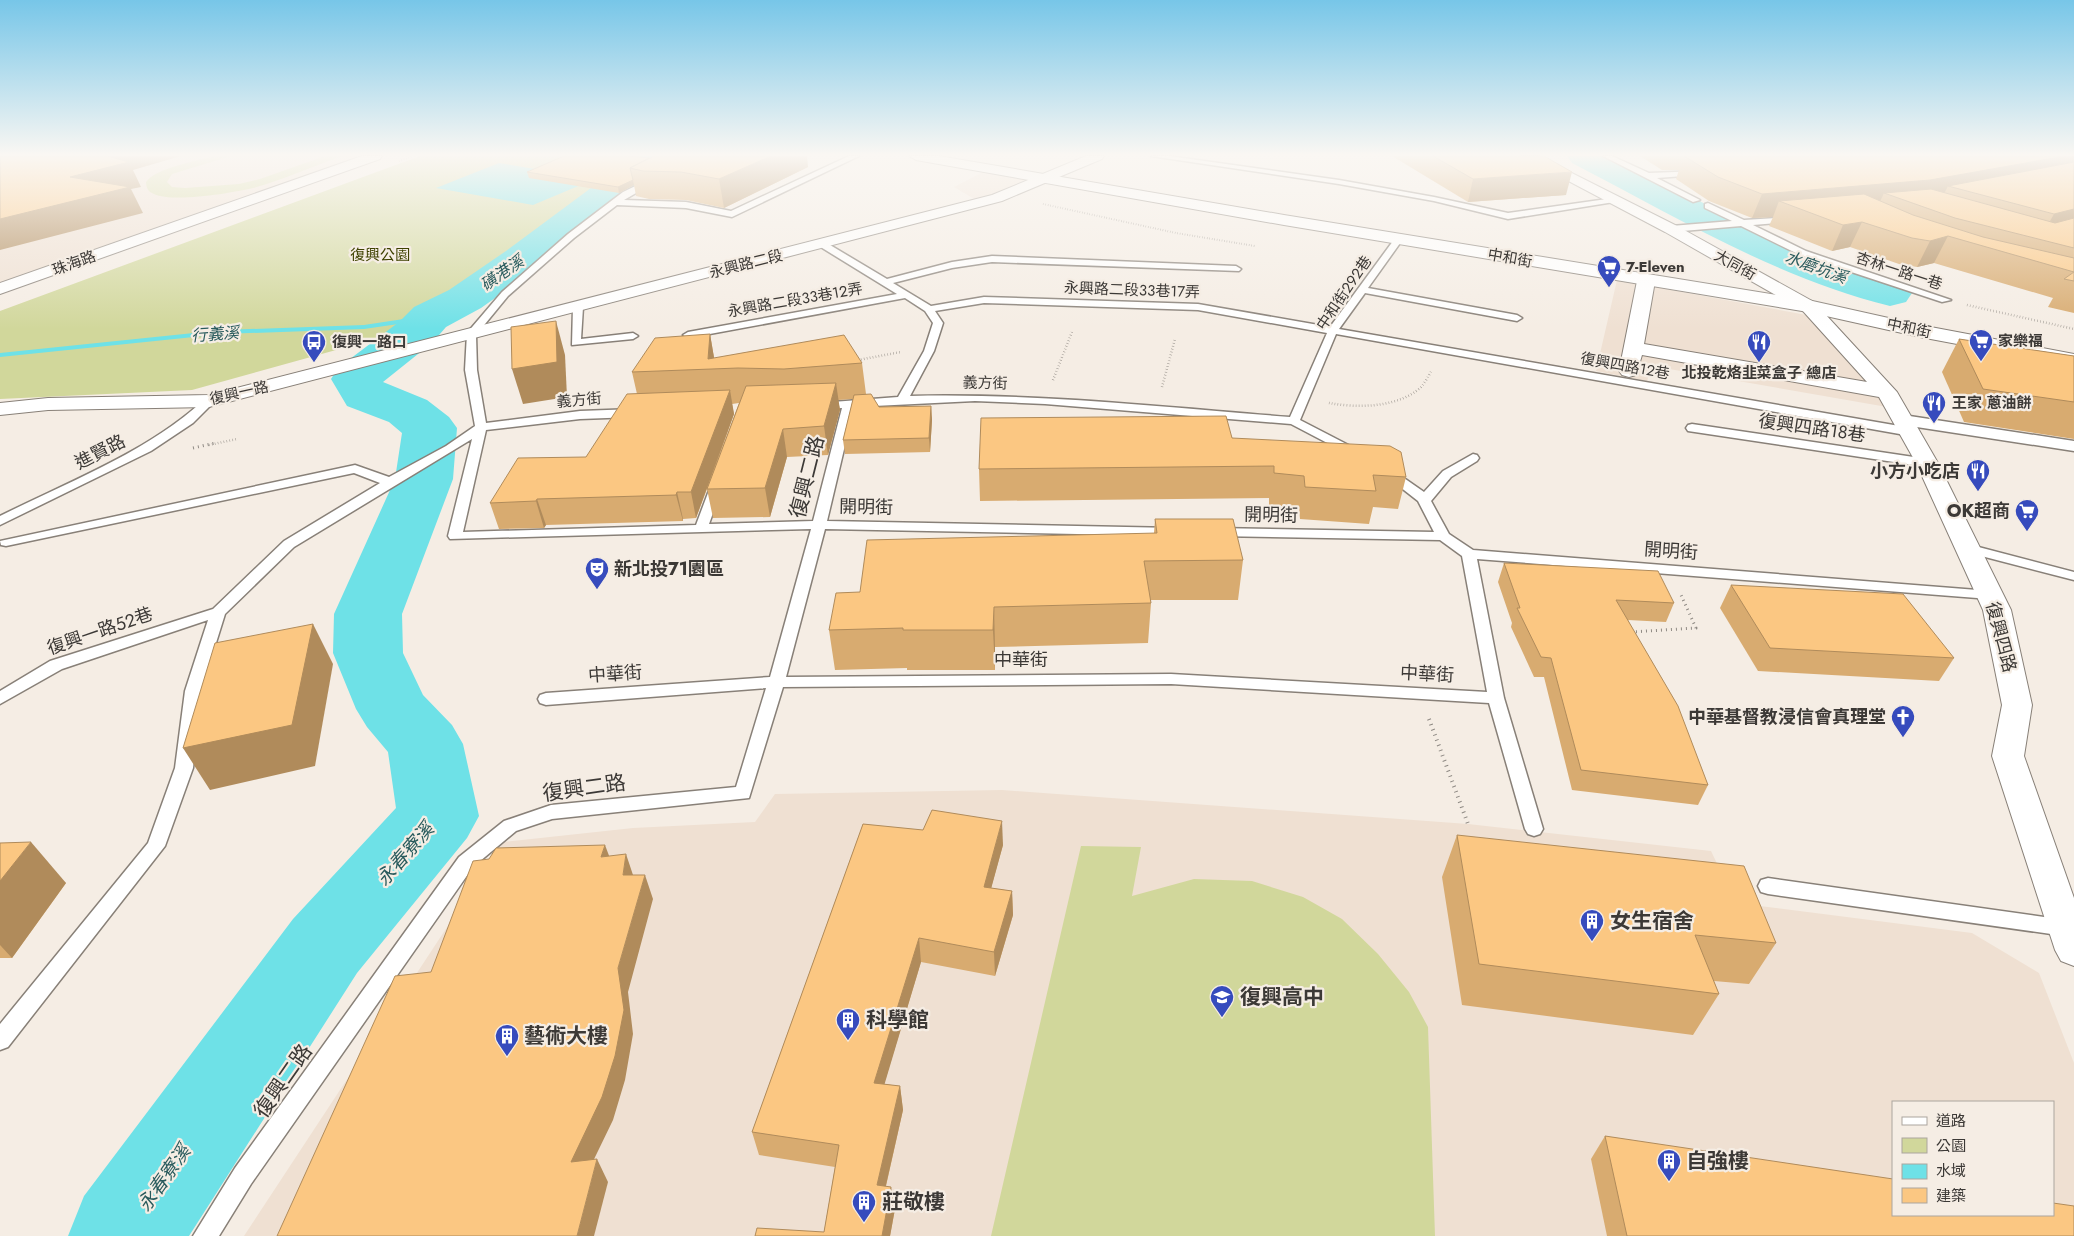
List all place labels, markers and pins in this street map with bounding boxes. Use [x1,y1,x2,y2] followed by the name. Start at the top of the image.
[1596,254,1622,288] supermarket icon: 7-Eleven
[1626,256,1685,278] place label: 7-Eleven
[1968,328,1994,362] supermarket icon: 家樂福
[301,329,327,363] bus stop icon: 復興一路口
[1746,329,1772,363] restaurant icon: 北投乾烙韭菜盒子 總店
[1998,330,2043,352] place label: 家樂福
[332,331,407,353] place label: 復興一路口
[1682,362,1836,384] place label: 北投乾烙韭菜盒子 總店
[1921,390,1947,424] restaurant icon: 王家 蔥油餅
[1952,392,2032,414] place label: 王家 蔥油餅
[1870,458,1960,484] place label: 小方小吃店
[1965,458,1991,492] restaurant icon: 小方小吃店
[1947,498,2010,524] place label: OK超商
[2014,498,2040,532] supermarket icon: OK超商
[584,556,610,590] theatre icon: 新北投71園區
[614,556,724,582] place label: 新北投71園區
[1688,704,1886,730] place label: 中華基督教浸信會真理堂
[1890,704,1916,738] church icon: 中華基督教浸信會真理堂
[1610,906,1694,936] place label: 女生宿舍
[1579,908,1605,942] building icon: 女生宿舍
[1240,982,1324,1012] place label: 復興高中
[1209,984,1235,1018] school or university icon: 復興高中
[866,1005,929,1035] place label: 科學館
[835,1007,861,1041] building icon: 科學館
[524,1021,608,1051] place label: 藝術大樓
[494,1023,520,1057] building icon: 藝術大樓
[1686,1146,1749,1176] place label: 自強樓
[1656,1148,1682,1182] building icon: 自強樓
[882,1187,945,1217] place label: 莊敬樓
[851,1189,877,1223] building icon: 莊敬樓

